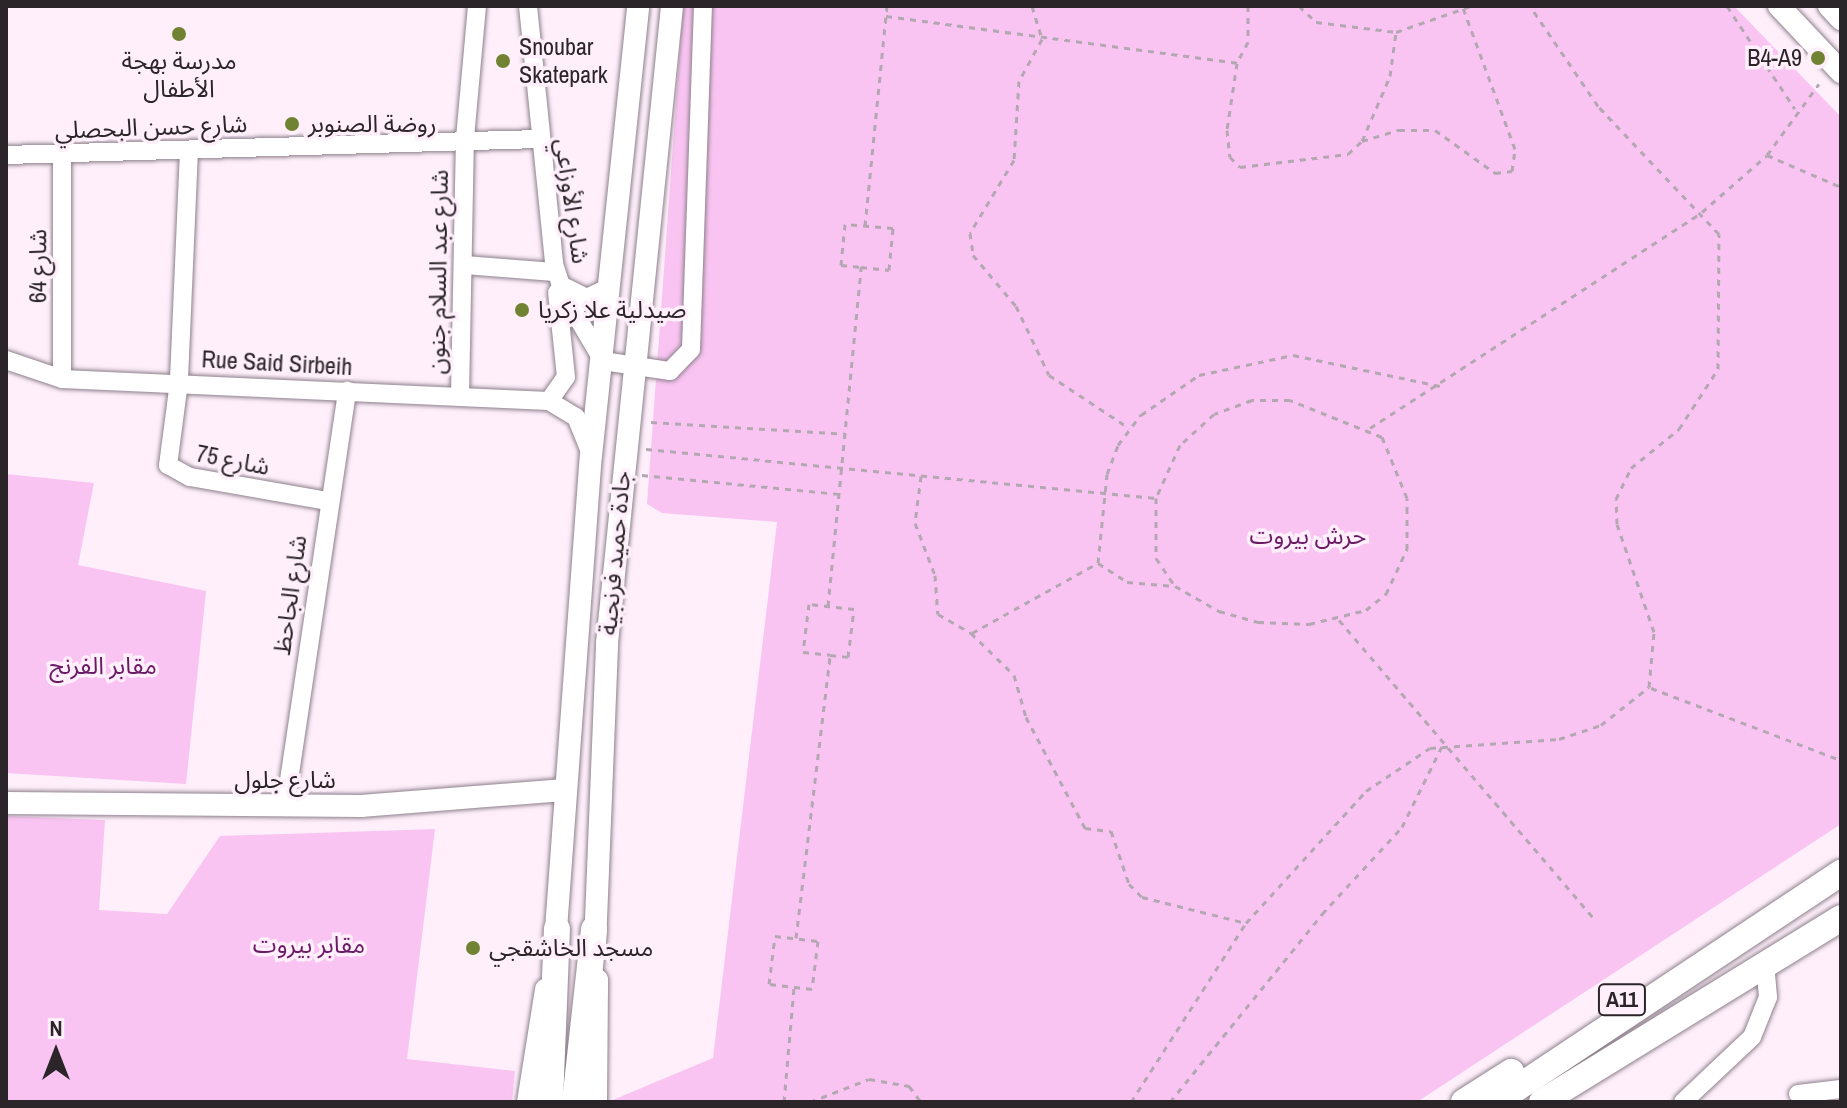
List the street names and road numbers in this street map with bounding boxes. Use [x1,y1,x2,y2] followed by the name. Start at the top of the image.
[54,109,248,145] street label: شارع حسن البحصلي
[549,136,595,266] street label: شارع الأوزاعي
[422,169,454,375] street label: شارع عبد السلام جنون
[24,229,52,303] street label: شارع 64
[201,345,353,381] street label: Rue Said Sirbeih
[194,439,272,481] street label: شارع 75
[593,470,637,636] street label: جادة حميد فرنجية
[267,533,313,657] street label: شارع الجاحظ
[234,766,336,794] street label: شارع جلول
[1596,982,1648,1018] road number: A11

